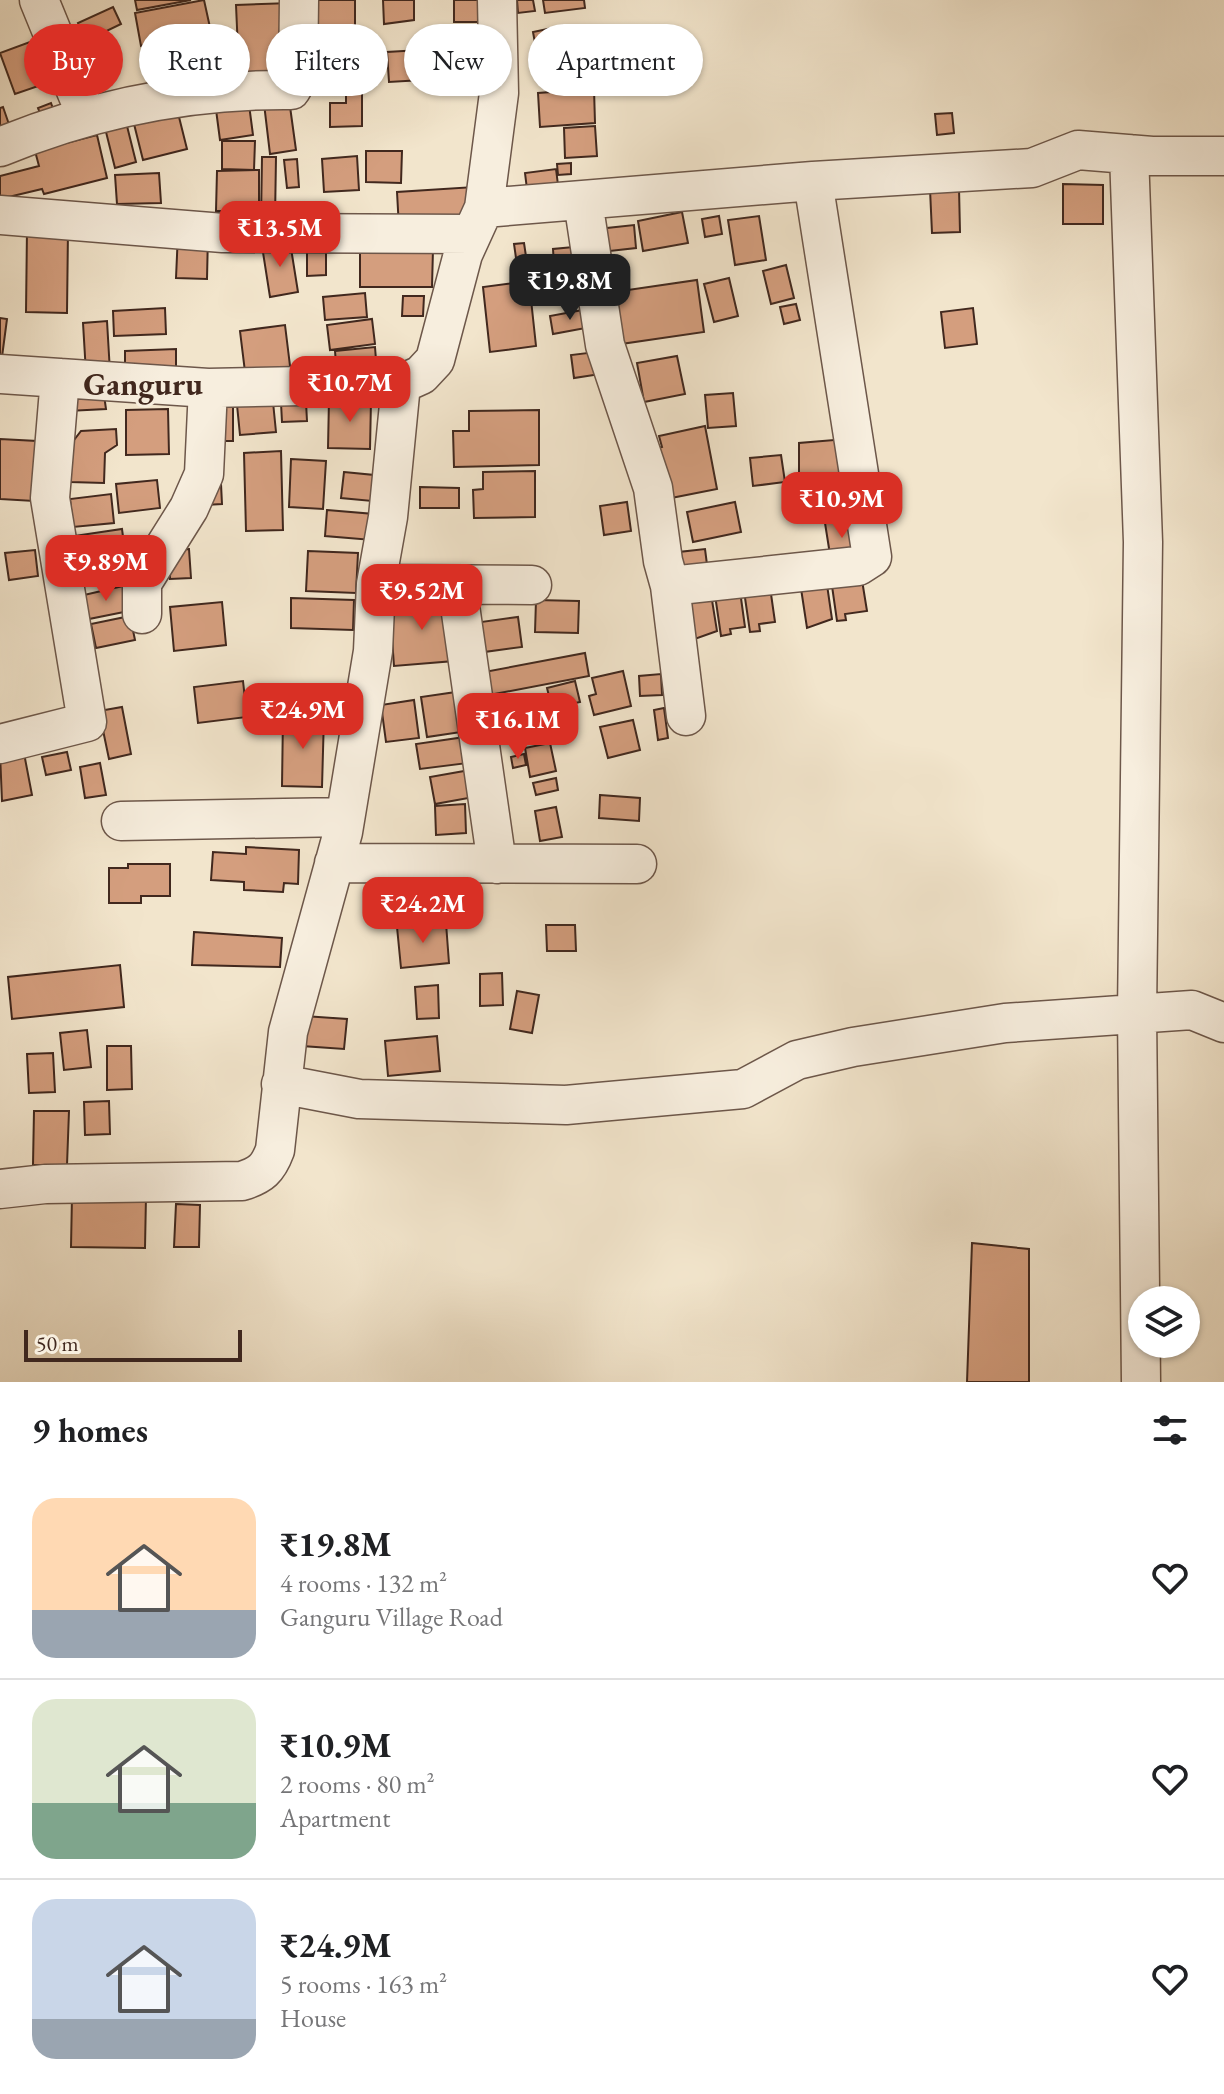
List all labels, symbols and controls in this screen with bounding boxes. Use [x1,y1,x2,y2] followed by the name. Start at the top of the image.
[24,24,123,96] chip: Buy
[139,24,250,96] chip: Rent
[266,24,388,96] chip: Filters
[404,24,512,96] chip: New
[528,24,703,96] chip: Apartment
[215,201,345,269] pin: ₹13.5M
[237,210,323,244] text: ₹13.5M
[505,254,635,322] pin: ₹19.8M
[527,263,613,297] text: ₹19.8M
[285,356,415,424] pin: ₹10.7M
[83,363,203,405] district label: Ganguru
[307,365,393,399] text: ₹10.7M
[777,472,907,540] pin: ₹10.9M
[799,481,885,515] text: ₹10.9M
[41,535,171,603] pin: ₹9.89M
[63,544,149,578] text: ₹9.89M
[357,564,487,632] pin: ₹9.52M
[379,573,465,607] text: ₹9.52M
[238,683,368,751] pin: ₹24.9M
[260,692,346,726] text: ₹24.9M
[453,693,583,761] pin: ₹16.1M
[475,702,561,736] text: ₹16.1M
[358,877,488,945] pin: ₹24.2M
[380,886,466,920] text: ₹24.2M
[1128,1286,1200,1358] map controls
[1128,1286,1200,1358] button: layers
[24,1326,242,1362] scale bar
[36,1329,79,1358] text: 50 m
[32,1408,148,1452] text: 9 homes
[1148,1408,1192,1452] icon: filters
[280,1522,392,1566] text: ₹19.8M
[96,1530,192,1626] icon: home
[1148,1556,1192,1600] icon: heart
[280,1566,447,1600] text: 4 rooms · 132 m²
[280,1600,503,1634] text: Ganguru Village Road
[280,1723,392,1767] text: ₹10.9M
[96,1731,192,1827] icon: home
[1148,1757,1192,1801] icon: heart
[280,1767,435,1801] text: 2 rooms · 80 m²
[280,1801,390,1835] text: Apartment
[280,1923,392,1967] text: ₹24.9M
[96,1931,192,2027] icon: home
[1148,1957,1192,2001] icon: heart
[280,1967,447,2001] text: 5 rooms · 163 m²
[280,2001,346,2035] text: House

